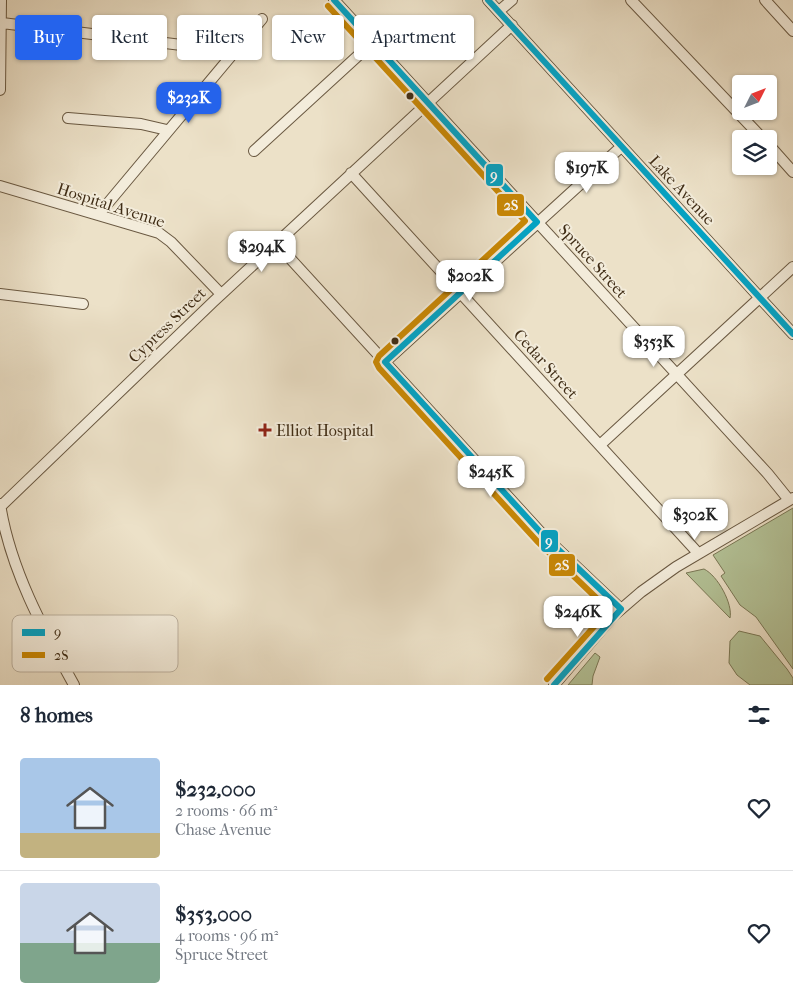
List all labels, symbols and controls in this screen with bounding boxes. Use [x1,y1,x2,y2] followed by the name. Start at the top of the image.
[15,15,82,60] chip: Buy
[92,15,167,60] chip: Rent
[177,15,262,60] chip: Filters
[272,15,344,60] chip: New
[354,15,474,60] chip: Apartment
[732,75,778,120] north arrow
[732,75,777,175] map controls
[154,82,224,124] pin: $232K
[167,88,211,107] text: $232K
[405,91,415,101] unlabelled marker
[732,130,777,175] button: layers
[645,151,719,229] street label: Lake Avenue
[552,152,622,194] pin: $197K
[566,158,608,177] text: $197K
[485,163,504,187] line badge: 9
[489,167,498,184] text: 9
[55,179,167,231] street label: Hospital Avenue
[496,193,525,217] line badge: 2S
[504,197,518,214] text: 2S
[555,220,631,302] street label: Spruce Street
[227,230,297,273] pin: $294K
[239,237,285,256] text: $294K
[435,260,505,302] pin: $202K
[447,266,493,285] text: $202K
[124,283,210,367] street label: Cypress Street
[510,325,582,403] street label: Cedar Street
[619,326,689,368] pin: $353K
[634,332,674,351] text: $353K
[390,336,400,346] unlabelled marker
[276,421,374,440] place label: Elliot Hospital
[258,423,272,437] marker: Elliot Hospital
[456,456,526,498] pin: $245K
[469,462,513,481] text: $245K
[660,498,730,541] pin: $302K
[673,505,717,524] text: $302K
[540,529,559,553] line badge: 9
[544,533,553,550] text: 9
[548,553,576,577] line badge: 2S
[555,557,569,574] text: 2S
[543,596,613,638] pin: $246K
[555,602,601,621] text: $246K
[12,615,178,672] legend
[54,624,61,641] text: 9
[54,647,68,664] text: 2S
[745,701,773,729] icon: filters
[20,703,93,727] text: 8 homes
[175,777,256,801] text: $232,000
[60,778,120,838] icon: home
[745,794,773,822] icon: heart
[175,801,277,820] text: 2 rooms · 66 m²
[175,820,271,839] text: Chase Avenue
[175,902,252,926] text: $353,000
[60,903,120,963] icon: home
[745,919,773,947] icon: heart
[175,926,278,945] text: 4 rooms · 96 m²
[175,945,268,964] text: Spruce Street

